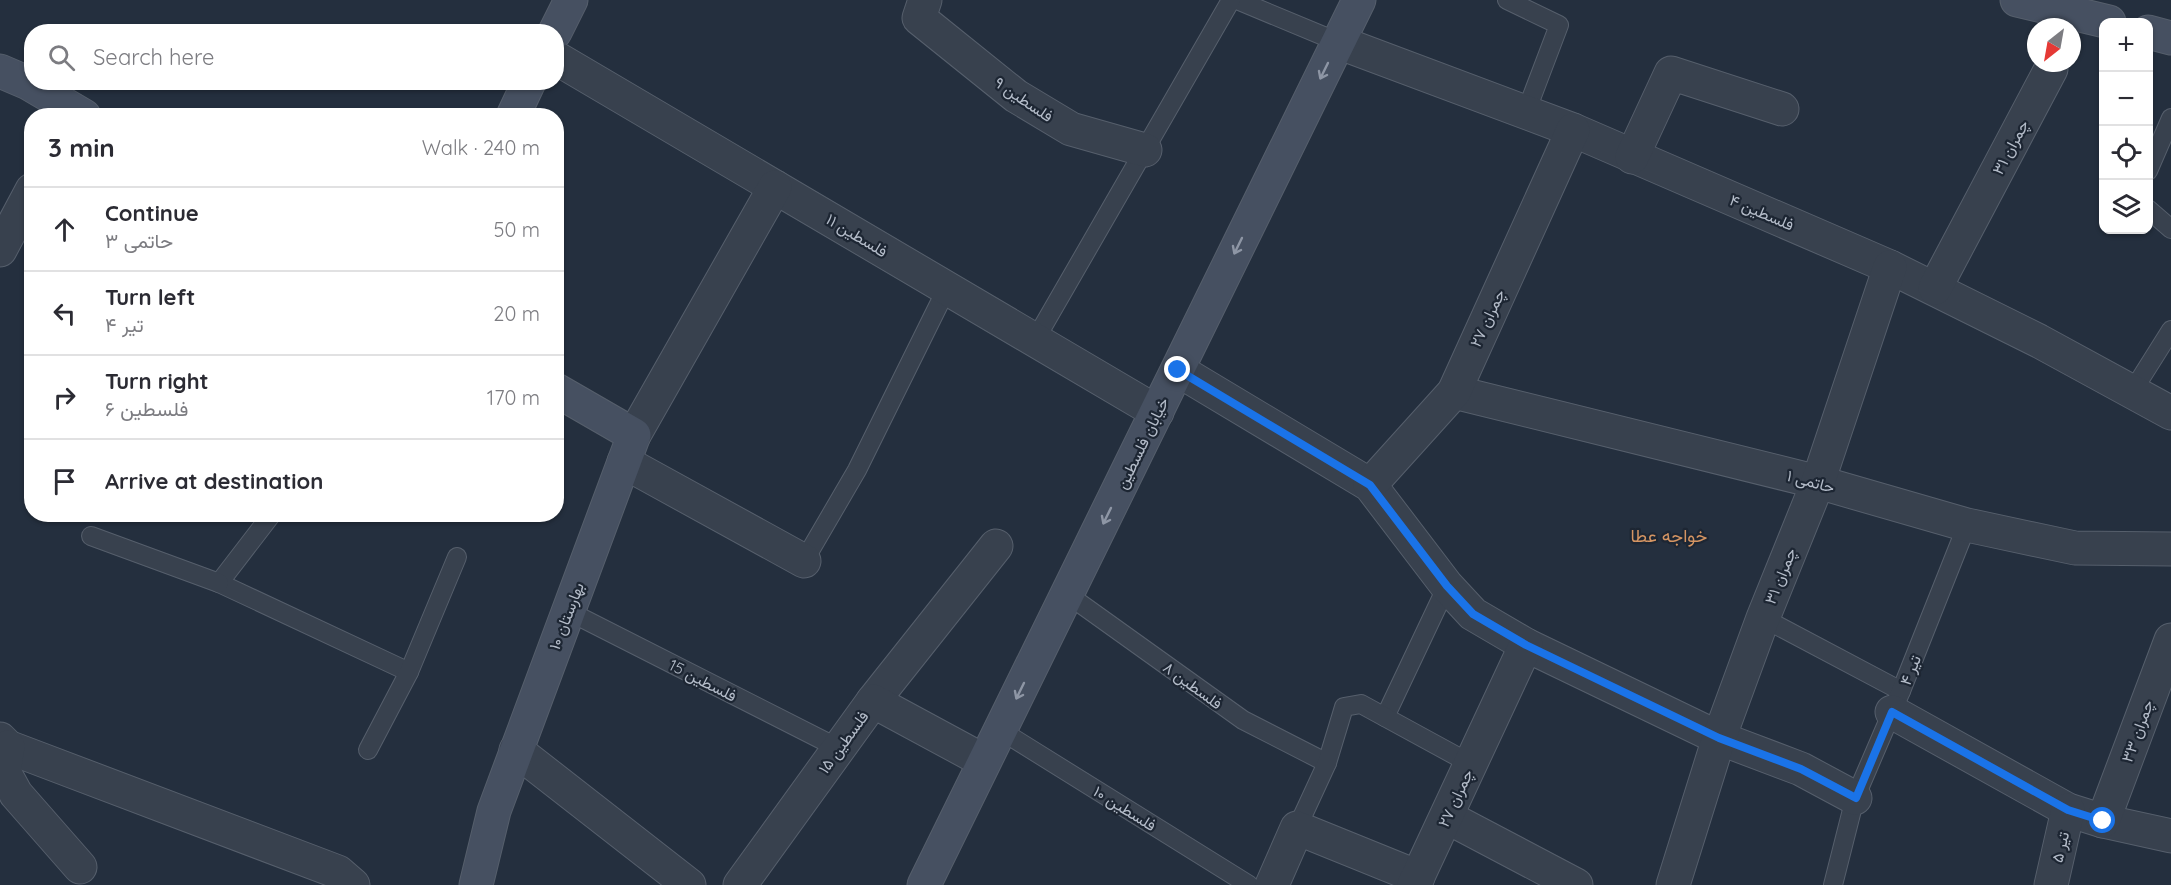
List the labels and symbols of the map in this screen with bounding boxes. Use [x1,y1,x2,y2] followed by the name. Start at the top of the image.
[2027,18,2081,72] north arrow
[1317,62,1329,80] one-way arrow
[990,72,1057,127] street label: فلسطین ۹
[1987,116,2035,179] street label: چمران ۳۱
[1726,189,1797,235] street label: فلسطین ۴
[822,209,891,262] street label: فلسطین ۱۱
[1231,237,1243,255] one-way arrow
[1465,286,1511,351] street label: چمران ۲۷
[1164,356,1190,382] route end
[1111,394,1174,493] street label: خیابان فلسطین
[1785,465,1837,498] street label: حاتمی ۱
[1100,507,1112,525] one-way arrow
[1631,524,1707,547] district label: خواجه عطا
[1760,545,1802,608] street label: چمران ۳۱
[544,579,589,653] street label: بهارستان ۱۰
[1895,652,1926,688] street label: تیر ۴
[665,654,740,707] street label: فلسطین 15
[1159,657,1227,714] street label: فلسطین ۸
[1013,681,1025,699] one-way arrow
[2116,697,2159,766] street label: چمران ۳۳
[813,707,873,778] street label: فلسطین ۱۵
[1433,766,1479,831] street label: چمران ۲۷
[1089,781,1160,836] street label: فلسطین ۱۰
[2089,807,2115,833] route start
[2047,829,2074,865] street label: تیر ۵

